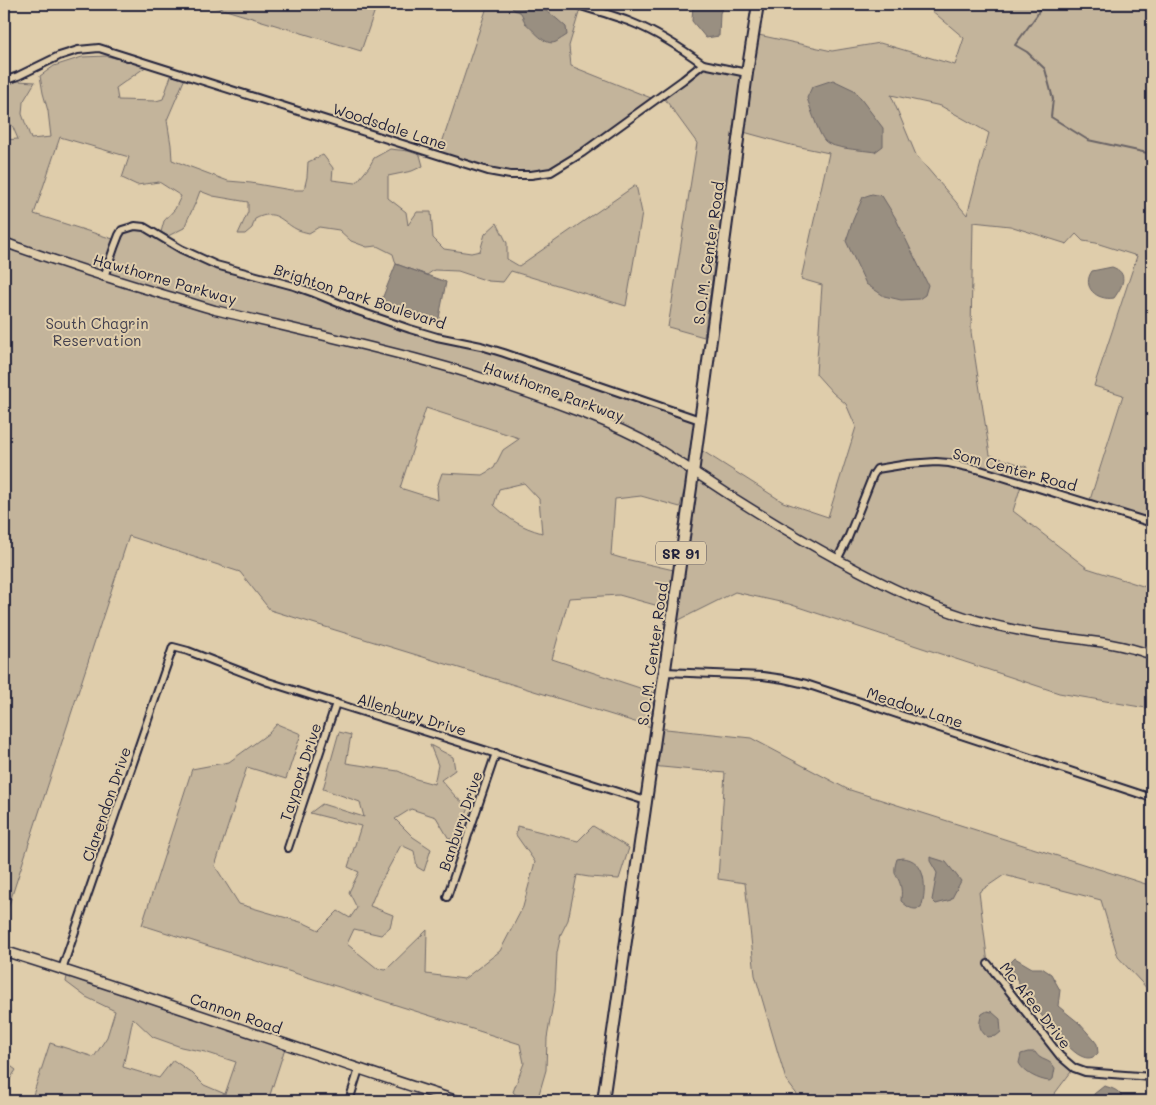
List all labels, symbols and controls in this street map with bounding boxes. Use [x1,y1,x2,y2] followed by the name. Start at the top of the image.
[330,98,450,154] street label: Woodsdale Lane
[688,180,728,326] street label: S.O.M. Center Road
[91,249,239,309] street label: Hawthorne Parkway
[271,259,449,333] street label: Brighton Park Boulevard
[45,313,149,350] park label: South Chagrin Reservation
[481,356,627,426] street label: Hawthorne Parkway
[951,443,1079,495] street label: Som Center Road
[656,542,706,564] road number: SR 91
[632,581,672,727] street label: S.O.M. Center Road
[864,682,966,732] street label: Meadow Lane
[355,688,469,740] street label: Allenbury Drive
[275,720,325,824] street label: Tayport Drive
[77,744,135,864] street label: Clarendon Drive
[434,768,486,874] street label: Banbury Drive
[996,958,1076,1052] street label: Mc Afee Drive
[187,988,285,1038] street label: Cannon Road

